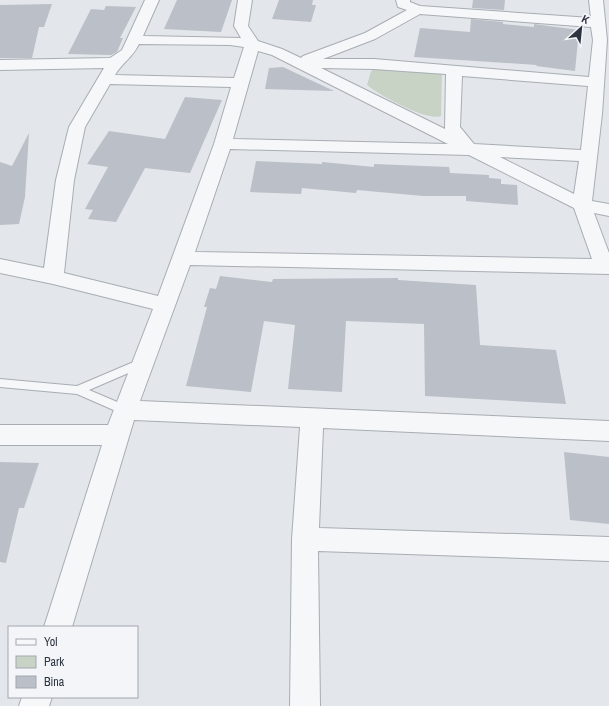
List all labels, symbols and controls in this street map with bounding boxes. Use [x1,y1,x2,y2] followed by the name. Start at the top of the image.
[561,8,601,48] north arrow
[579,11,592,27] text: K
[8,626,138,698] legend
[44,634,57,650] text: Yol
[44,654,64,670] text: Park
[44,674,65,690] text: Bina

